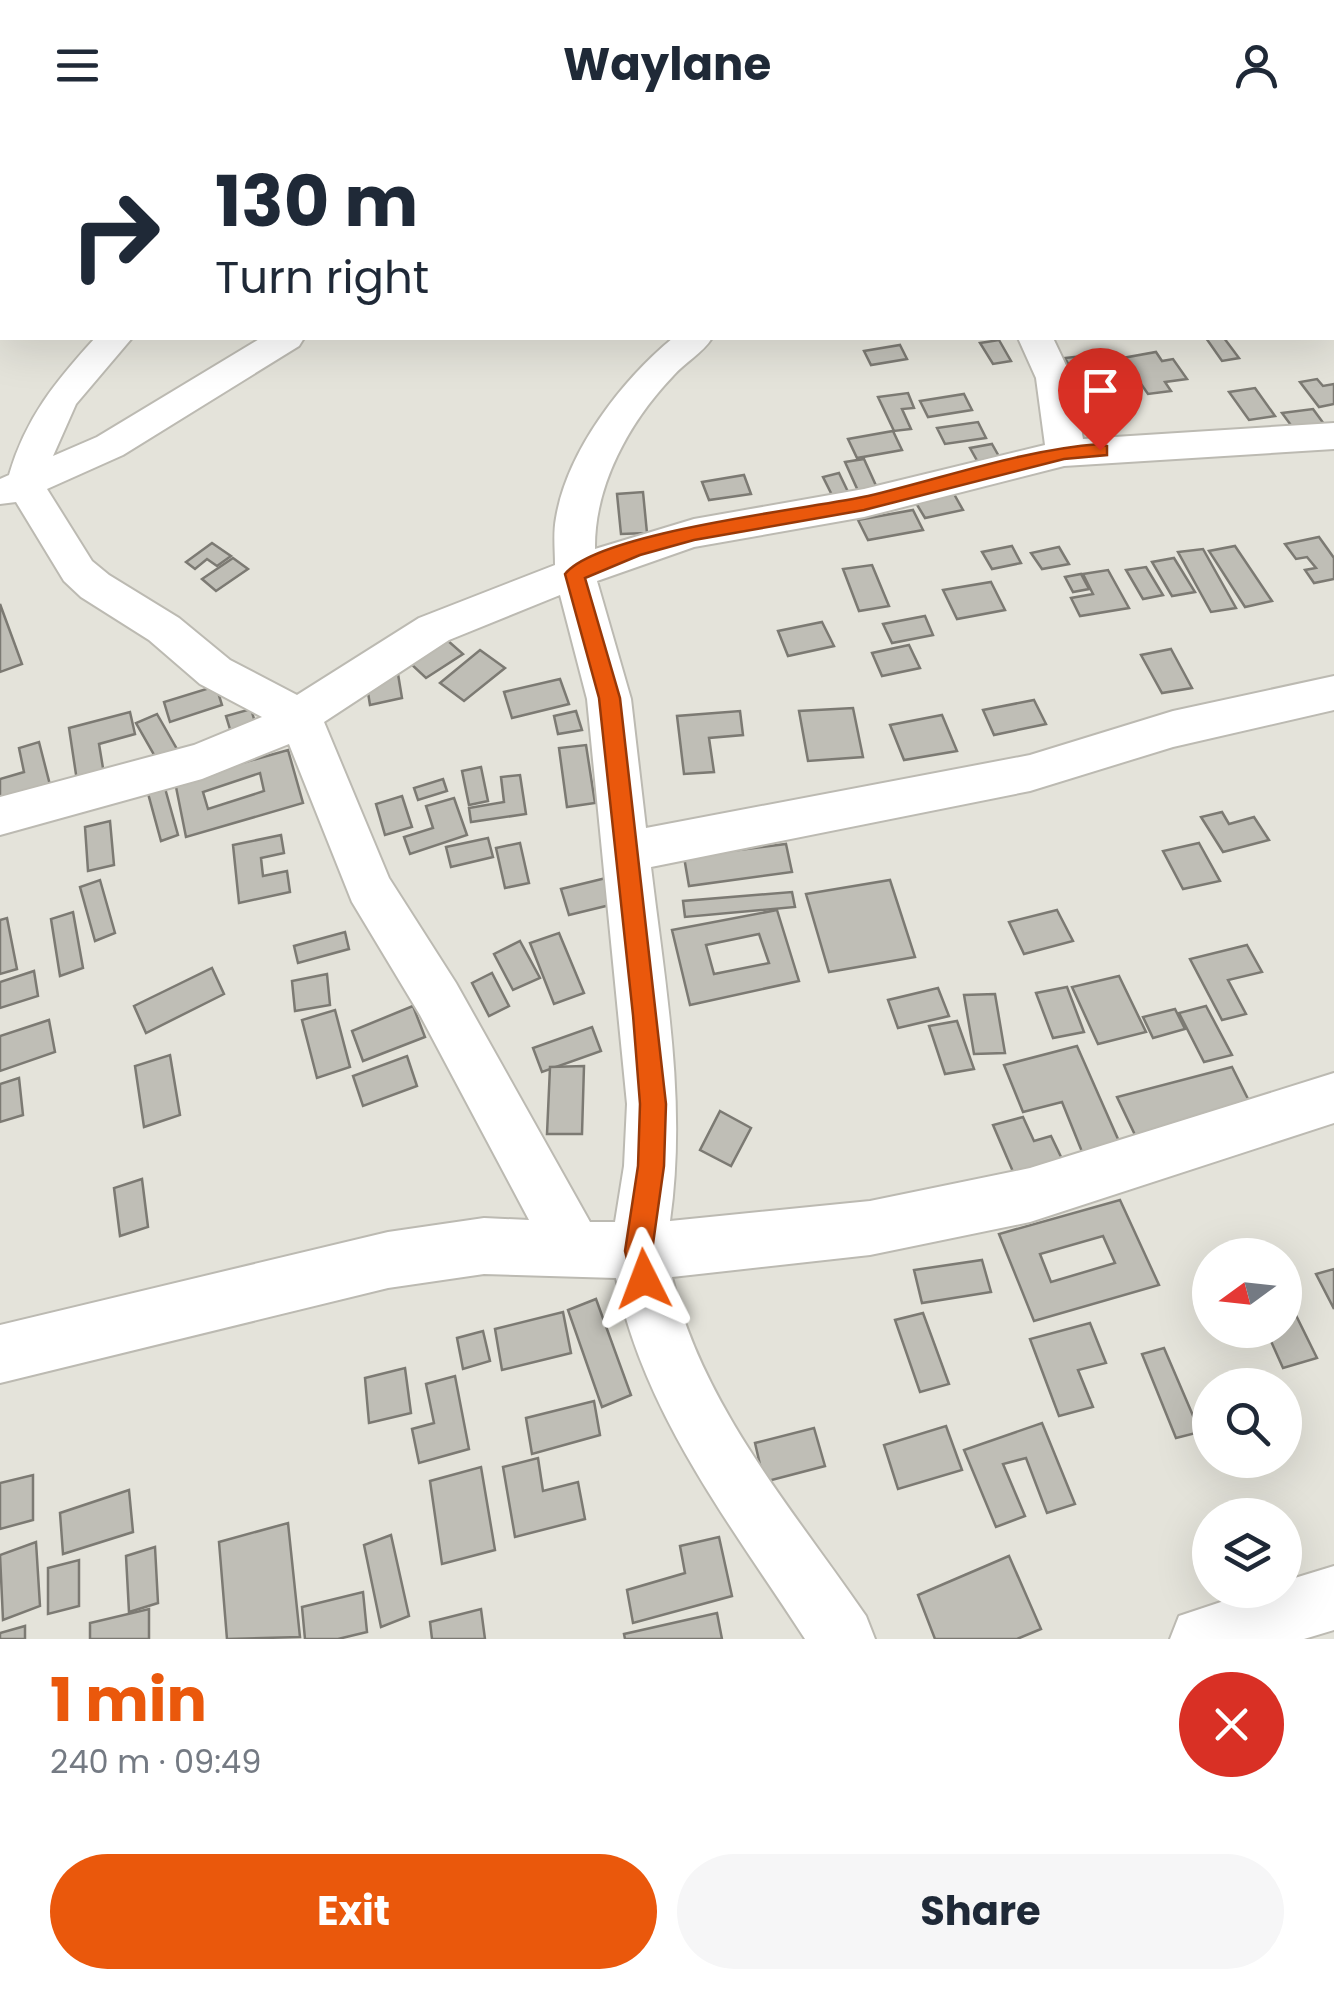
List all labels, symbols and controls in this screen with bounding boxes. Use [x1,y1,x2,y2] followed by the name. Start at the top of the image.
[563,33,771,96] text: Waylane
[50,38,105,93] icon: menu
[1229,38,1284,93] icon: person
[215,152,418,251] text: 130 m
[50,170,180,300] icon: right
[215,246,429,309] text: Turn right
[1058,348,1143,451] pin
[1073,363,1128,418] icon: arrive
[592,1227,696,1331] position arrow
[1192,1238,1302,1348] north arrow
[1192,1238,1302,1608] map controls
[1192,1368,1302,1478] button: search
[1192,1498,1302,1608] button: layers
[50,1658,207,1742] text: 1 min
[1179,1672,1284,1777] button: close
[50,1739,261,1784] text: 240 m · 09:49
[50,1854,657,1969] button: Exit
[677,1854,1284,1969] button: Share

